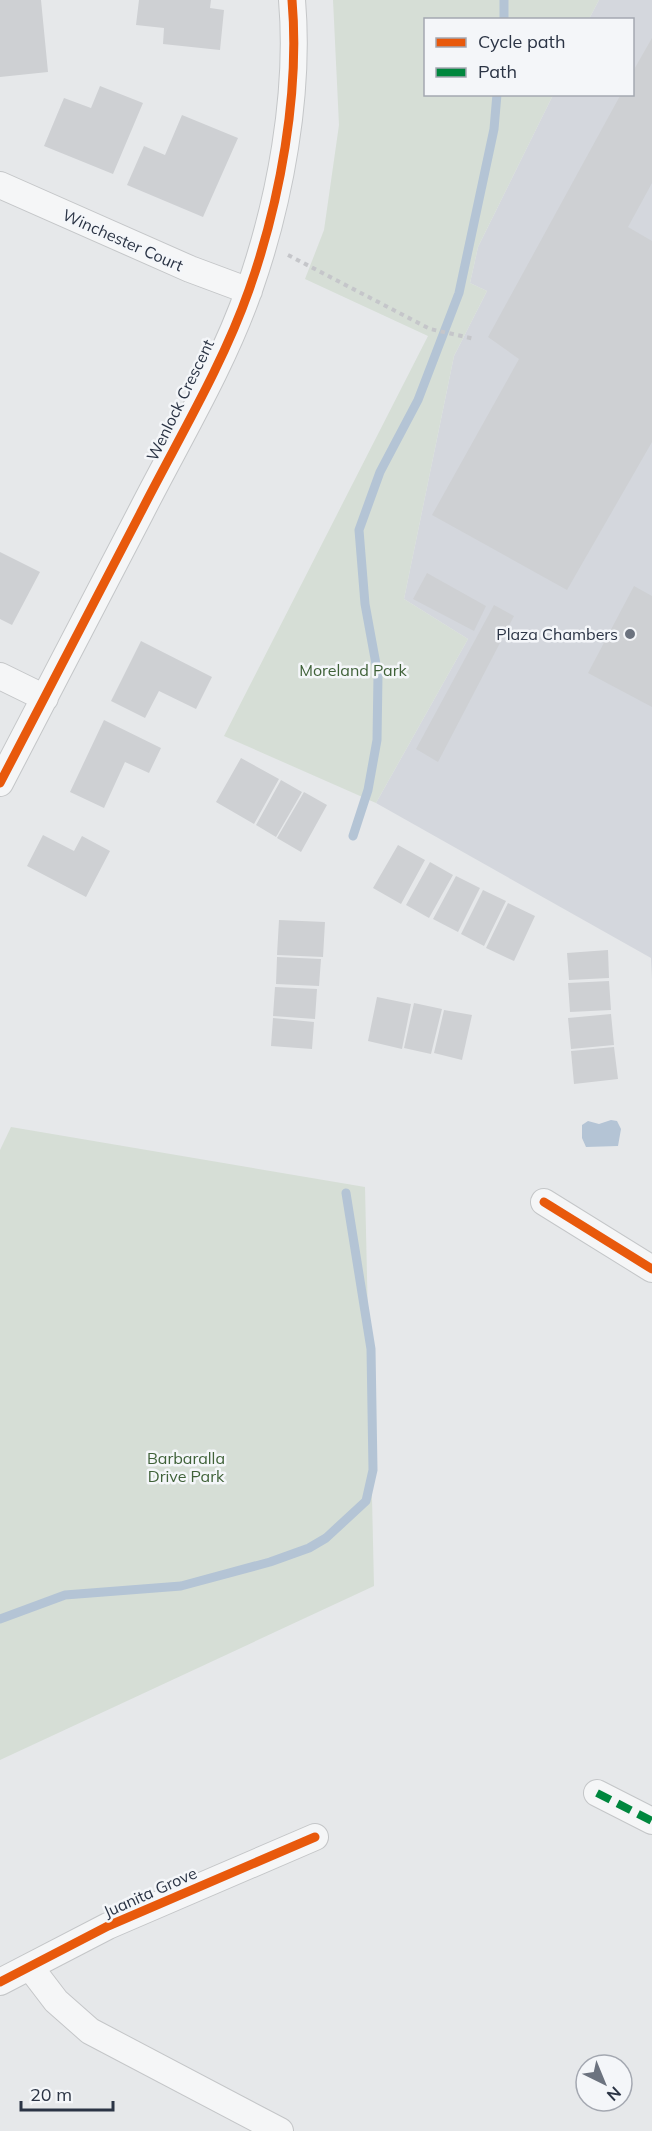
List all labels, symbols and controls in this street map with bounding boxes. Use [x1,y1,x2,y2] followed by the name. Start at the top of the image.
[424,18,634,96] legend
[478,30,565,53] text: Cycle path
[478,60,517,83] text: Path
[60,205,187,276] street label: Winchester Court
[142,336,218,464] street label: Wenlock Crescent
[496,624,618,644] place label: Plaza Chambers
[623,627,637,641] marker: Plaza Chambers
[299,660,408,680] park label: Moreland Park
[147,1448,225,1486] park label: Barbaralla Drive Park
[100,1862,200,1922] street label: Juanita Grove
[574,2053,634,2113] north arrow
[21,2074,112,2112] scale bar
[30,2083,72,2106] text: 20 m
[603,2083,625,2105] text: N

